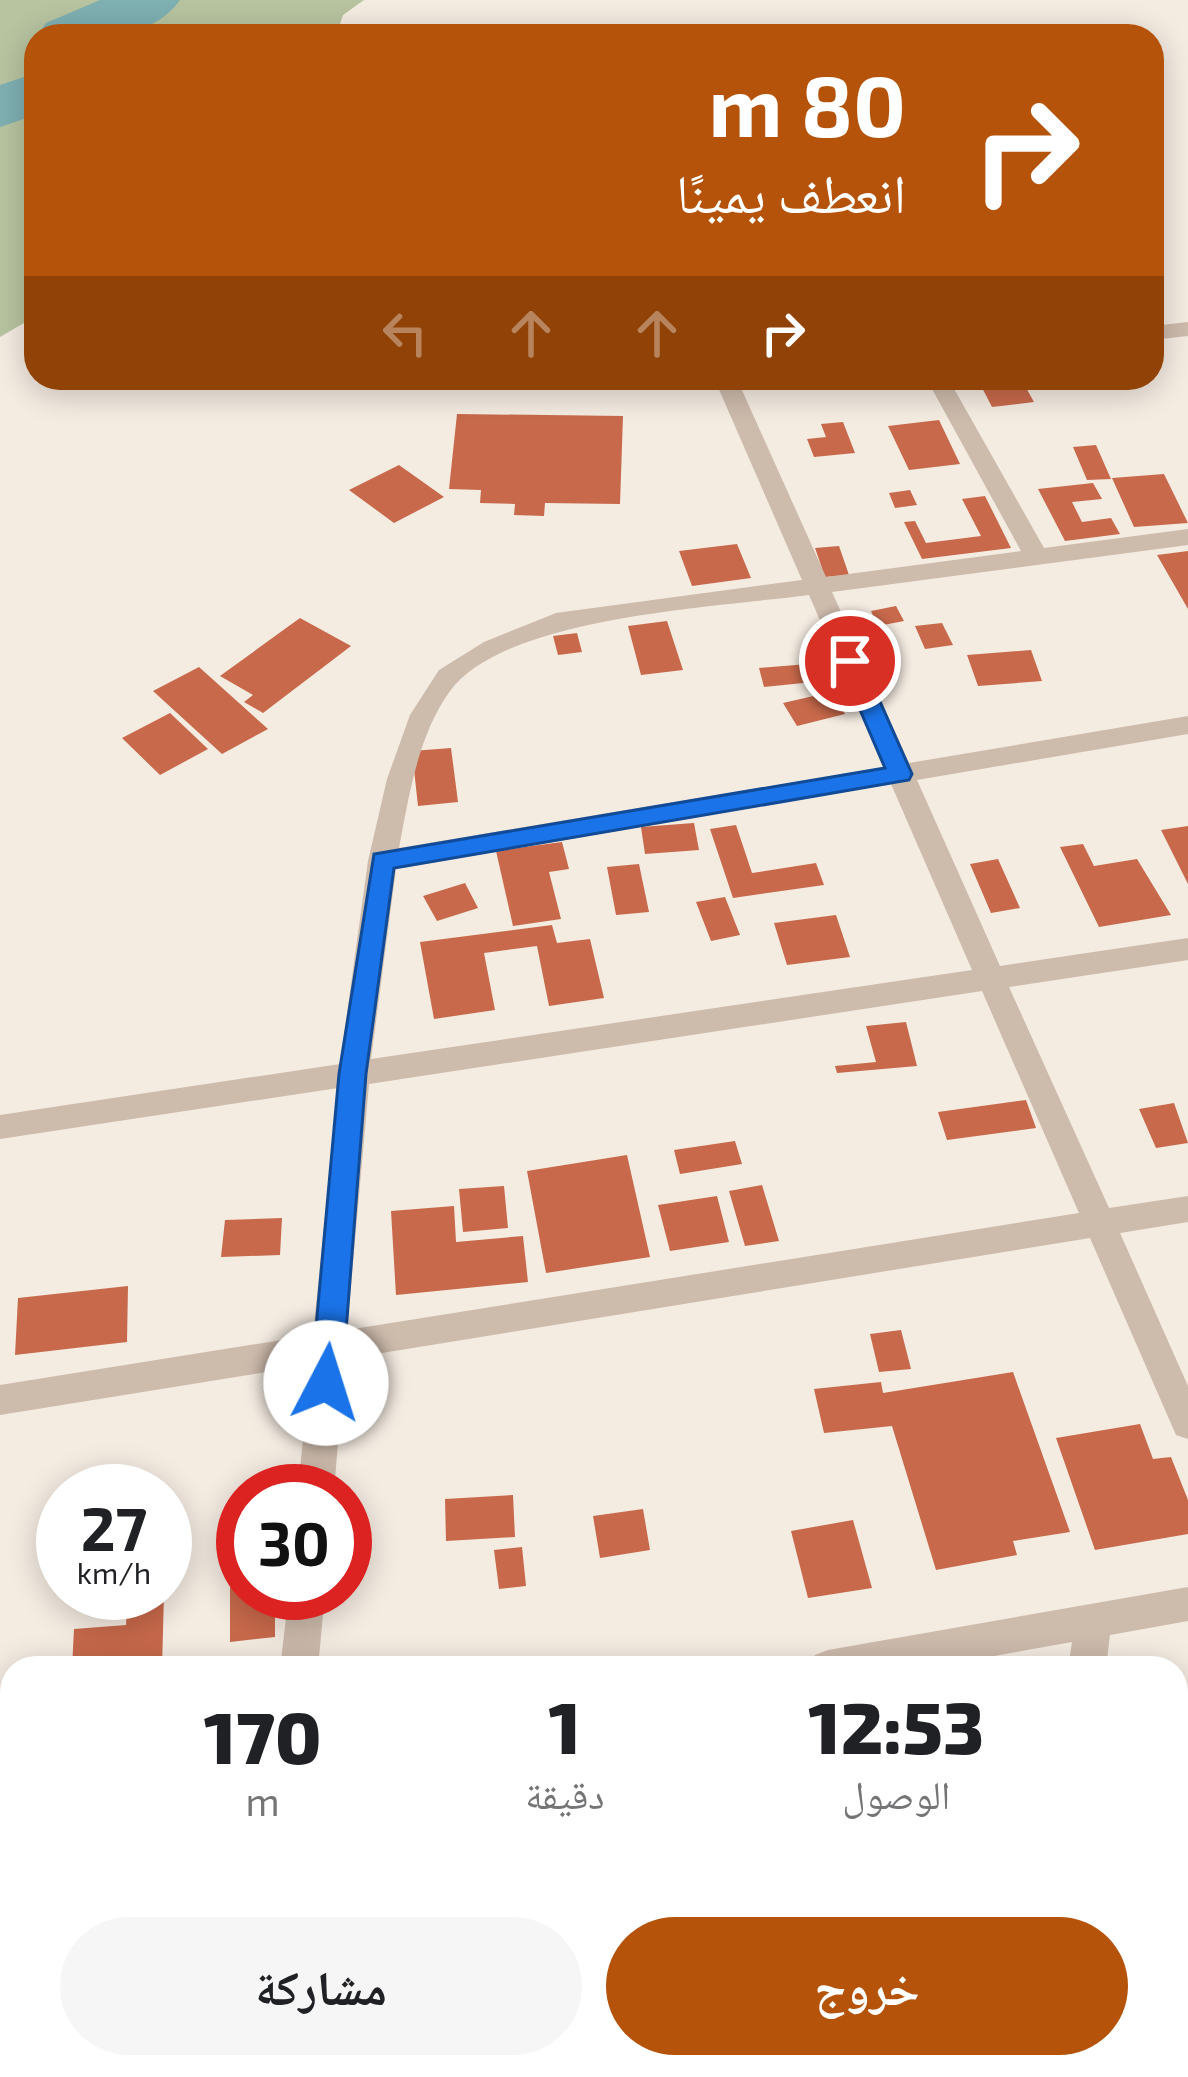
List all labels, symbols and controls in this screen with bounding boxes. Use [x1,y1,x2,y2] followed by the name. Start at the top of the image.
[708,53,906,154] text: 80 m
[948,72,1104,228] icon: right
[676,159,906,224] text: انعطف يمينًا
[372,300,438,366] icon: left
[498,300,564,366] icon: ahead
[624,300,690,366] icon: ahead
[750,300,816,366] icon: right
[799,610,901,712] pin
[817,628,883,694] icon: arrive
[263,1320,389,1446] position arrow
[216,1464,372,1620] speed limit sign: 30
[81,1491,147,1563] text: 27
[77,1554,151,1590] text: km/h
[549,1682,581,1768] text: 1
[808,1682,984,1768] text: 12:53
[204,1692,321,1778] text: 170
[525,1770,604,1817] text: دقيقة
[842,1770,950,1817] text: الوصول
[246,1777,280,1824] text: m
[60,1917,582,2055] button: مشاركة
[606,1917,1128,2055] button: خروج

